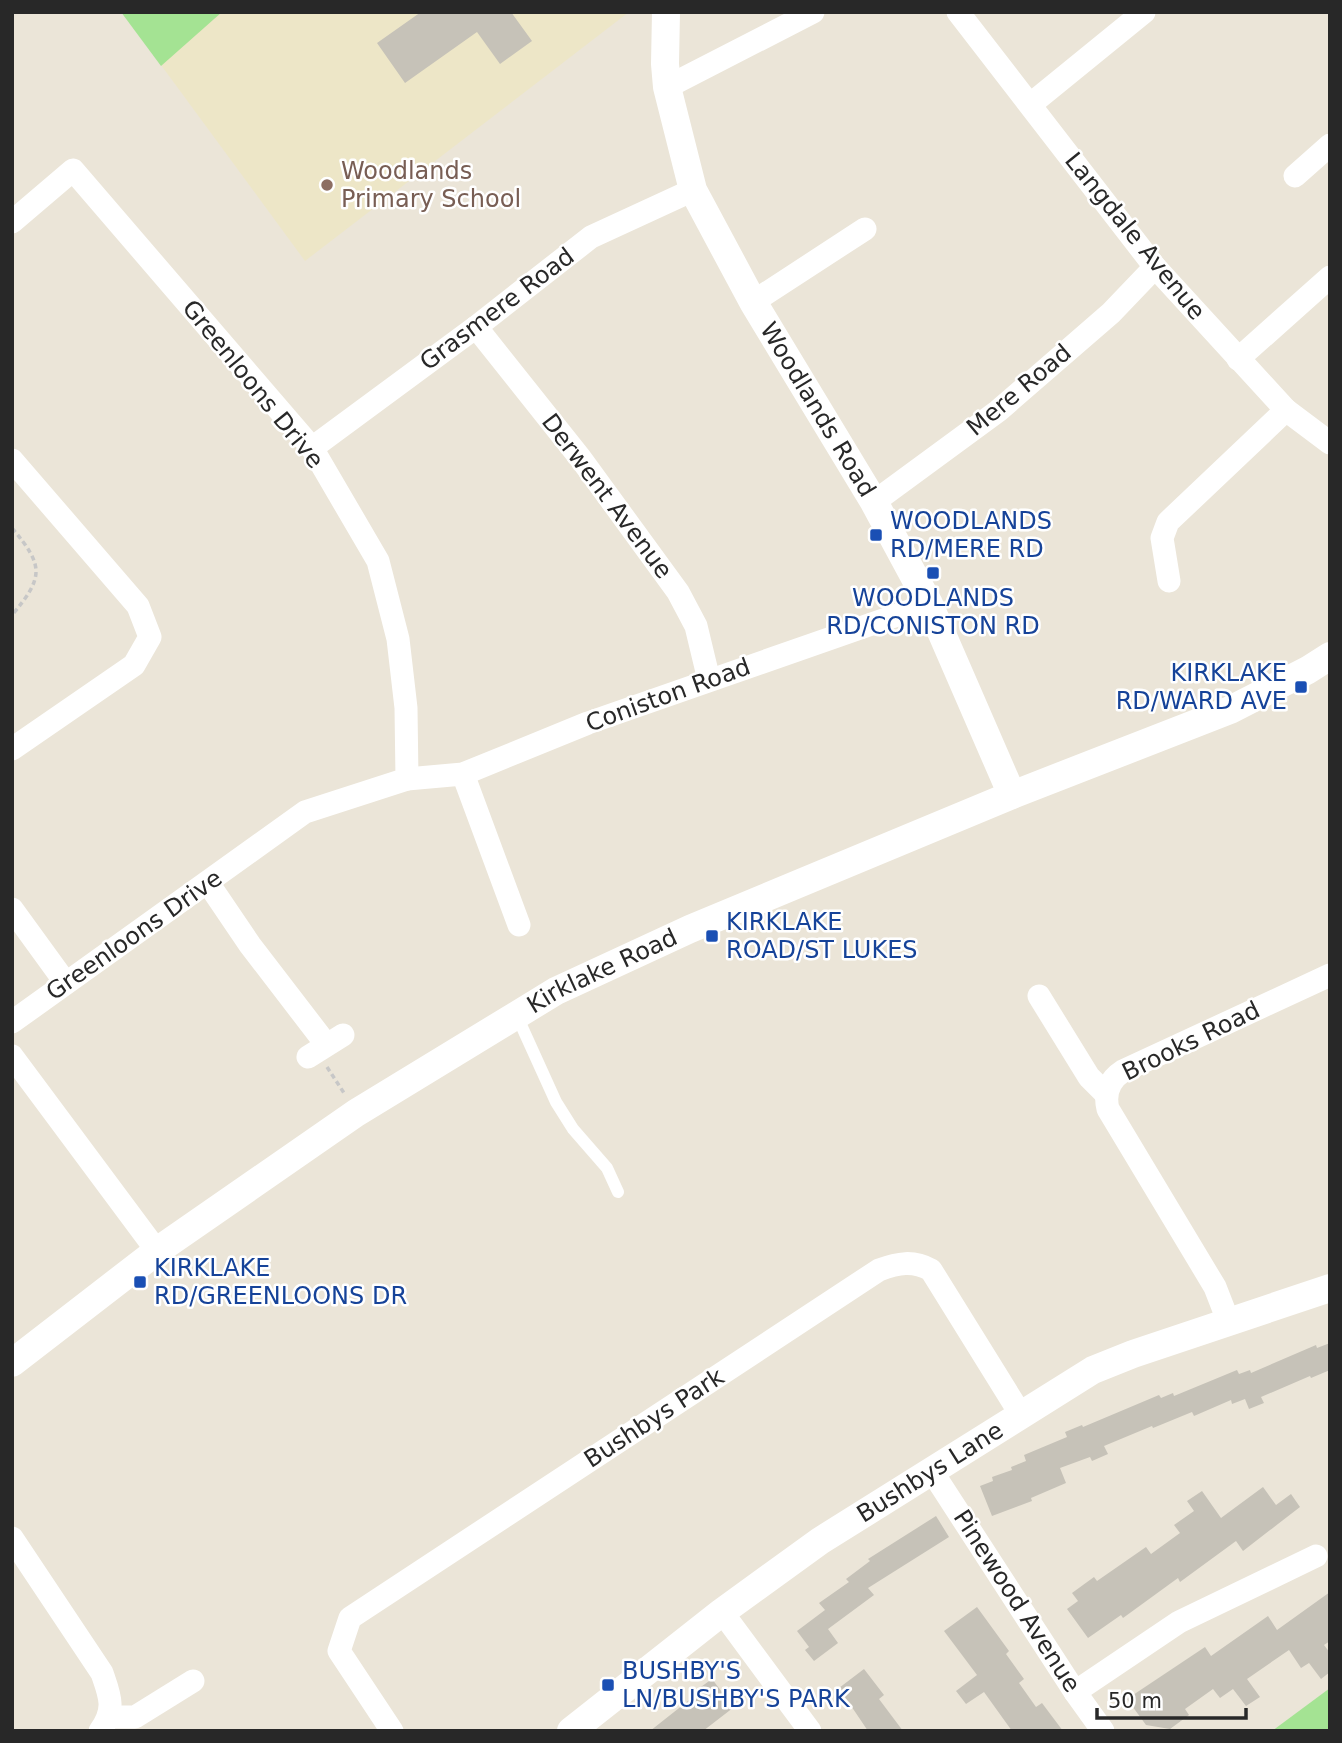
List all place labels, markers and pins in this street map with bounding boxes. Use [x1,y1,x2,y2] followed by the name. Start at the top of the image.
[341,157,521,213] place label: Woodlands Primary School
[319,177,335,193] marker: Woodlands Primary School
[890,507,1052,563] place label: WOODLANDS RD/MERE RD
[868,527,884,543] marker: WOODLANDS RD/MERE RD
[925,565,941,581] marker: WOODLANDS RD/CONISTON RD
[826,584,1040,640] place label: WOODLANDS RD/CONISTON RD
[1116,659,1287,715] place label: KIRKLAKE RD/WARD AVE
[1293,679,1309,695] marker: KIRKLAKE RD/WARD AVE
[726,908,918,964] place label: KIRKLAKE ROAD/ST LUKES
[704,928,720,944] marker: KIRKLAKE ROAD/ST LUKES
[154,1254,407,1310] place label: KIRKLAKE RD/GREENLOONS DR
[132,1274,148,1290] marker: KIRKLAKE RD/GREENLOONS DR
[622,1657,851,1713] place label: BUSHBY'S LN/BUSHBY'S PARK
[600,1677,616,1693] marker: BUSHBY'S LN/BUSHBY'S PARK

